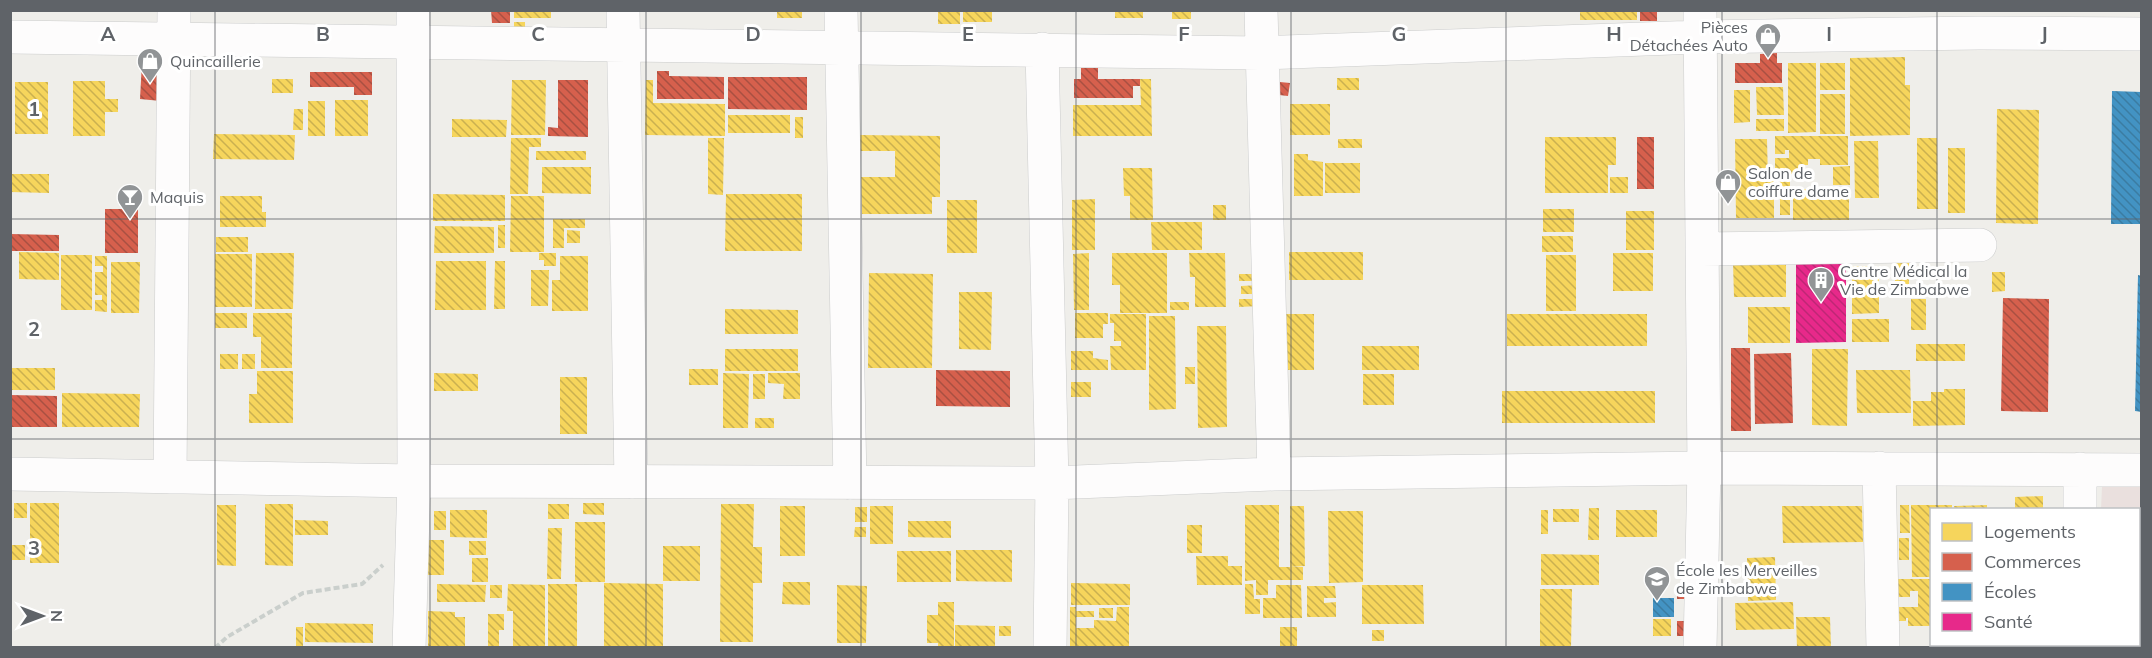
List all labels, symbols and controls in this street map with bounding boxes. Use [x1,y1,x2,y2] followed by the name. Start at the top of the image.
[1630,17,1748,55] place label: Pièces Détachées Auto
[101,21,116,46] text: A
[316,21,330,46] text: B
[531,21,545,46] text: C
[745,21,761,46] text: D
[962,21,974,46] text: E
[1178,21,1190,46] text: F
[1392,21,1406,46] text: G
[1606,21,1622,46] text: H
[1753,21,1783,59] shop icon: Pièces Détachées Auto
[1826,21,1832,46] text: I
[2040,21,2048,46] text: J
[135,46,165,84] shop icon: Quincaillerie
[170,51,261,71] place label: Quincaillerie
[28,96,40,121] text: 1
[1748,163,1849,201] place label: Salon de coiffure dame
[1713,167,1743,205] shop icon: Salon de coiffure dame
[115,182,145,220] bar icon: Maquis
[150,187,204,207] place label: Maquis
[1840,261,1969,299] place label: Centre Médical la Vie de Zimbabwe
[1806,265,1836,303] building icon: Centre Médical la Vie de Zimbabwe
[28,316,40,341] text: 2
[1930,508,2140,646] legend
[1984,520,2076,543] text: Logements
[28,535,40,560] text: 3
[1984,550,2081,573] text: Commerces
[1676,560,1817,598] place label: École les Merveilles de Zimbabwe
[1642,564,1672,602] school or university icon: École les Merveilles de Zimbabwe
[1984,580,2037,603] text: Écoles
[12,586,72,646] north arrow
[47,610,67,622] text: N
[1984,610,2033,633] text: Santé

